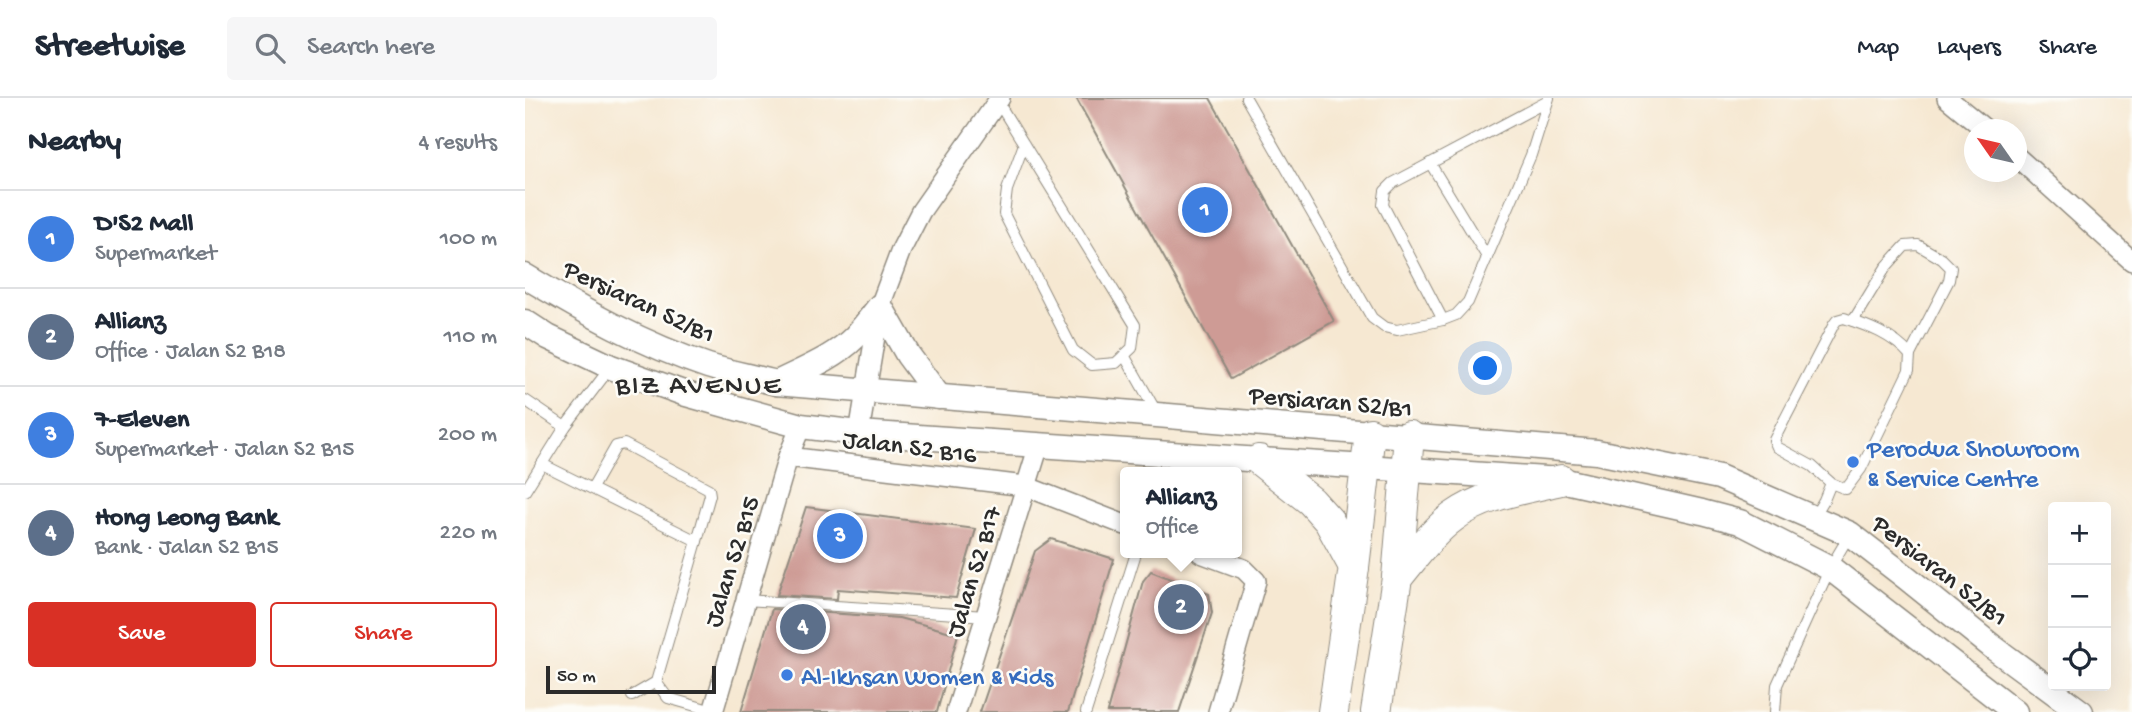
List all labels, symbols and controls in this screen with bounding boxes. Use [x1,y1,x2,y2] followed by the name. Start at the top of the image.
[227,17,717,80] search box
[35,29,185,67] text: Streetwise
[251,29,289,67] icon: search
[307,33,435,64] text: Search here
[1857,34,1899,63] text: Map
[1937,34,2001,63] text: Layers
[2039,34,2097,63] text: Share
[1964,119,2027,182] north arrow
[28,126,121,161] text: Nearby
[418,130,497,157] text: 4 results
[1182,184,1228,236] pin: 1
[95,210,193,241] text: D'S2 Mall
[46,226,56,253] text: 1
[440,226,497,253] text: 100 m
[95,241,217,268] text: Supermarket
[557,255,719,353] street label: Persiaran S2/B1
[95,308,166,339] text: Allianz
[45,324,57,351] text: 2
[444,324,497,351] text: 110 m
[95,339,286,366] text: Office · Jalan S2 B18
[1468,351,1502,385] your location
[614,371,783,404] district label: BIZ AVENUE
[1247,382,1413,427] street label: Persiaran S2/B1
[95,406,189,437] text: 7-Eleven
[45,422,57,449] text: 3
[438,422,497,449] text: 200 m
[841,426,979,473] street label: Jalan S2 B16
[1866,436,2080,497] place label: Perodua Showroom & Service Centre
[95,437,354,464] text: Supermarket · Jalan S2 B15
[1845,454,1861,470] marker: Perodua Showroom & Service Centre
[1120,467,1242,558] popup
[1146,484,1216,515] text: Allianz
[700,493,769,632] street label: Jalan S2 B15
[942,502,1011,641] street label: Jalan S2 B17
[2048,502,2111,691] map controls
[2048,502,2111,565] button: +
[95,504,278,535] text: Hong Leong Bank
[1863,509,2012,635] street label: Persiaran S2/B1
[817,510,863,562] pin: 3
[1146,515,1198,542] text: Office
[46,520,56,547] text: 4
[440,520,497,547] text: 220 m
[95,535,279,562] text: Bank · Jalan S2 B15
[2048,565,2111,628] button: −
[1158,581,1204,633] pin: 2
[780,601,826,653] pin: 4
[28,602,256,667] button: Save
[270,602,497,667] button: Share
[2048,628,2111,691] button: locate
[546,663,716,695] scale bar
[801,664,1055,695] place label: Al-Ikhsan Women & Kids
[557,666,596,689] text: 50 m
[779,667,795,683] marker: Al-Ikhsan Women & Kids

